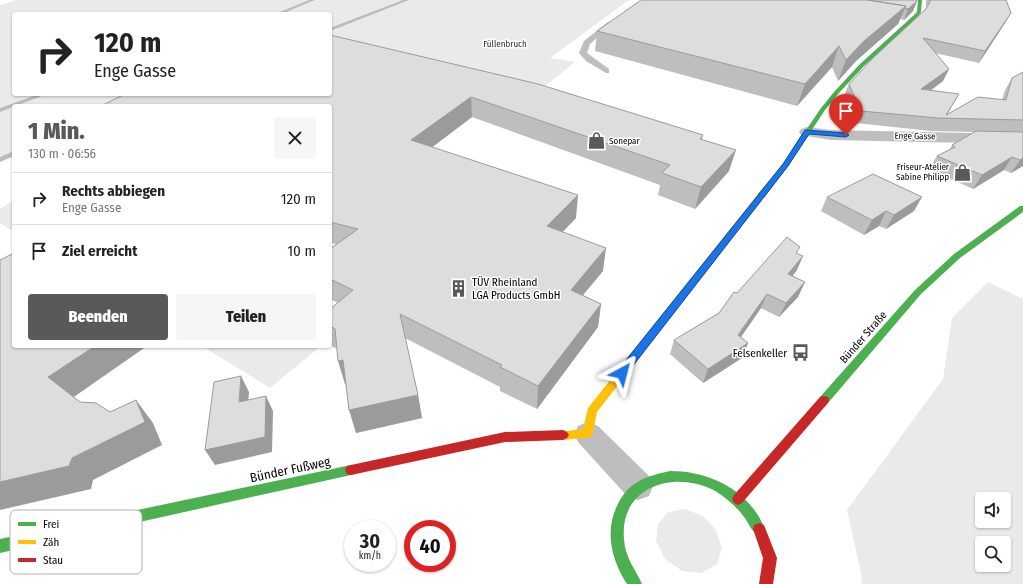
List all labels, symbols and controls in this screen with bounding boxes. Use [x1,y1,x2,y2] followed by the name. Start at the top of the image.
[94,26,161,59] text: 120 m
[28,28,80,80] icon: right
[483,39,527,49] park label: Füllenbruch
[94,60,176,82] text: Enge Gasse
[829,94,863,135] pin
[835,100,857,122] icon: arrive
[28,117,85,145] text: 1 Min.
[274,117,316,159] button: close
[586,131,606,151] shop icon: Sonepar
[894,131,936,141] street label: Enge Gasse
[609,136,641,146] place label: Sonepar
[28,146,96,161] text: 130 m · 06:56
[896,162,950,182] place label: Friseur-Atelier Sabine Philipp
[952,162,972,182] shop icon: Friseur-Atelier Sabine Philipp
[62,182,165,200] text: Rechts abbiegen
[28,188,50,210] icon: right
[281,190,316,208] text: 120 m
[62,200,121,215] text: Enge Gasse
[28,240,50,262] icon: arrive
[62,242,137,260] text: Ziel erreicht
[287,242,316,260] text: 10 m
[472,276,560,302] place label: TÜV Rheinland LGA Products GmbH
[449,278,469,298] building icon: TÜV Rheinland LGA Products GmbH
[28,294,168,340] button: Beenden
[176,294,316,340] button: Teilen
[837,309,889,366] street label: Bünder Straße
[790,343,810,363] bus stop icon: Felsenkeller
[733,347,787,360] place label: Felsenkeller
[601,352,643,394] position arrow
[249,453,333,485] street label: Bünder Fußweg
[975,492,1011,572] map controls
[975,492,1011,528] button: sound
[10,510,142,574] legend
[43,518,59,531] text: Frei
[404,520,456,572] speed limit sign: 40
[360,529,380,553] text: 30
[43,536,59,549] text: Zäh
[975,536,1011,572] button: search
[359,550,381,562] text: km/h
[43,554,63,567] text: Stau

